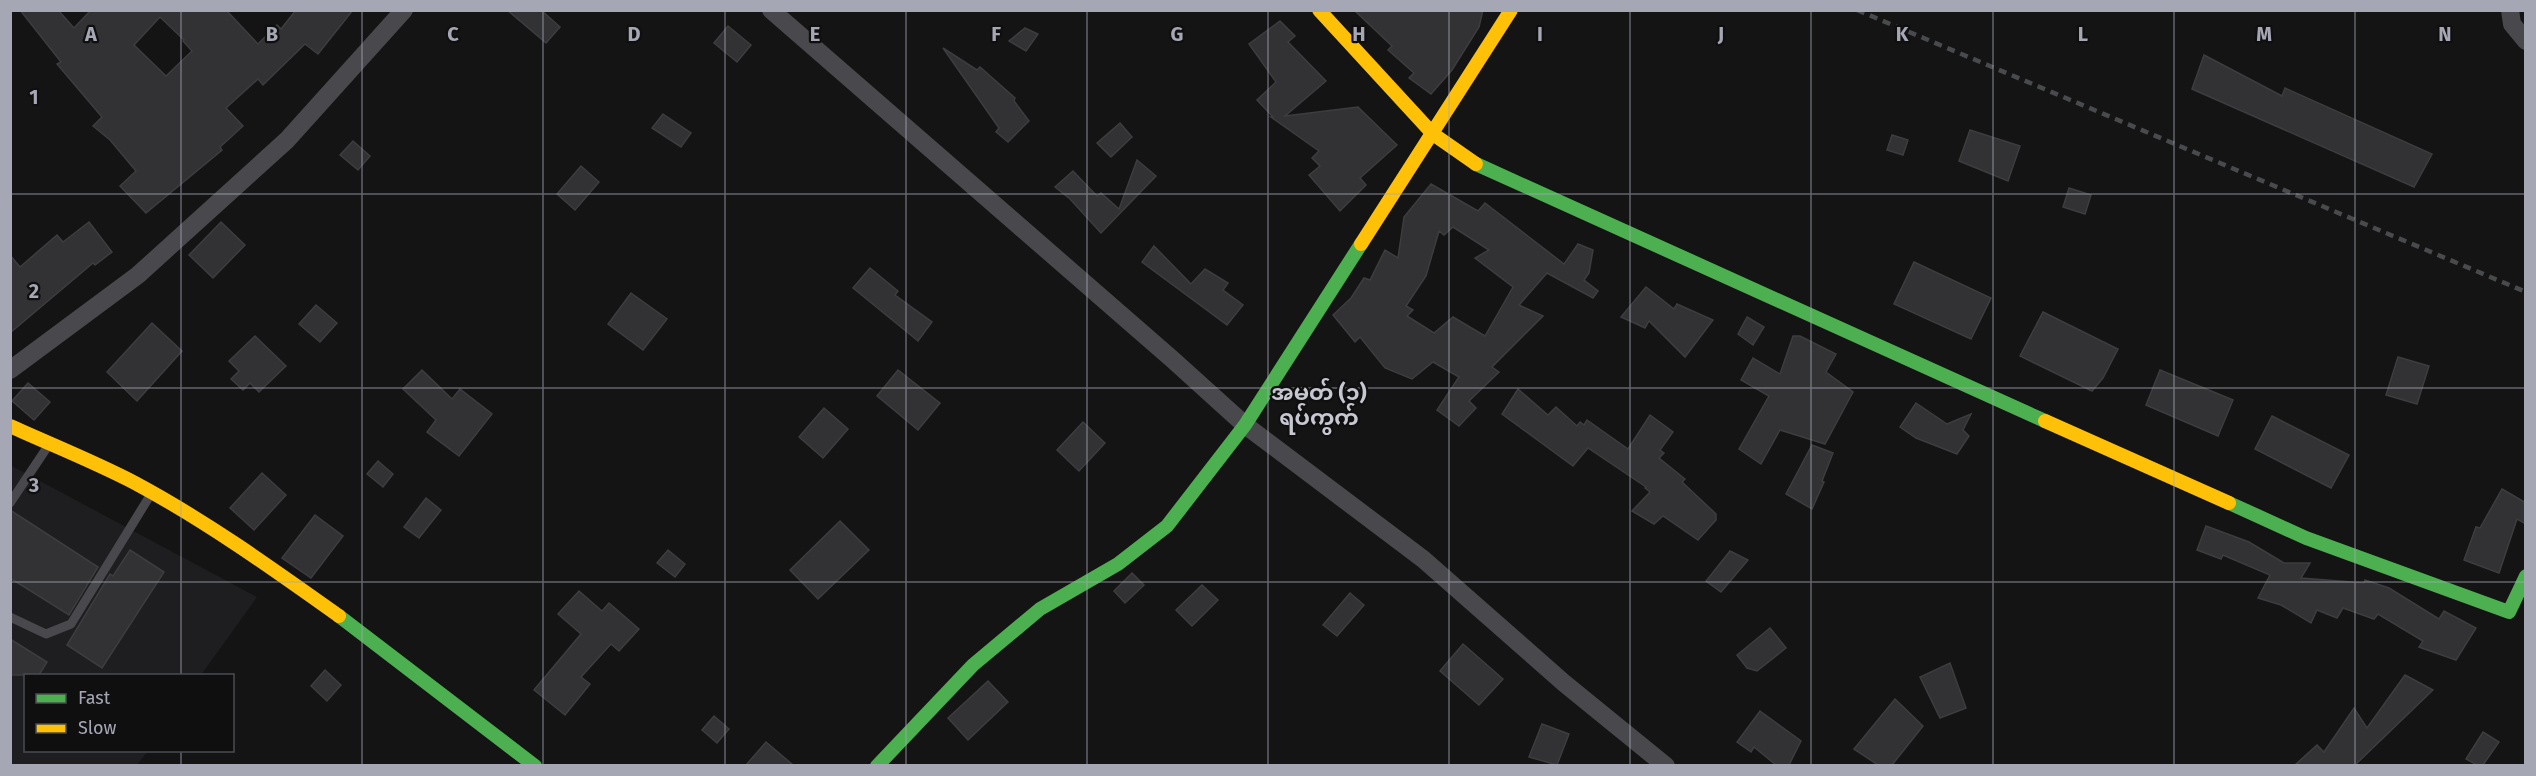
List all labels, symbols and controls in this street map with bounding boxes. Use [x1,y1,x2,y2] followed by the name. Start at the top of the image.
[84,22,98,46] text: A
[266,22,278,46] text: B
[447,22,459,46] text: C
[627,22,641,46] text: D
[810,22,820,46] text: E
[991,22,1001,46] text: F
[1171,22,1183,46] text: G
[1352,22,1366,46] text: H
[1537,22,1543,46] text: I
[1717,22,1724,46] text: J
[1896,22,1909,46] text: K
[2078,22,2088,46] text: L
[2256,22,2272,46] text: M
[2438,22,2452,46] text: N
[29,85,39,109] text: 1
[29,279,39,303] text: 2
[1271,377,1367,435] district label: အမှတ် (၁) ရပ်ကွက်
[28,473,39,497] text: 3
[24,674,234,752] legend
[78,687,111,709] text: Fast
[78,717,117,739] text: Slow

